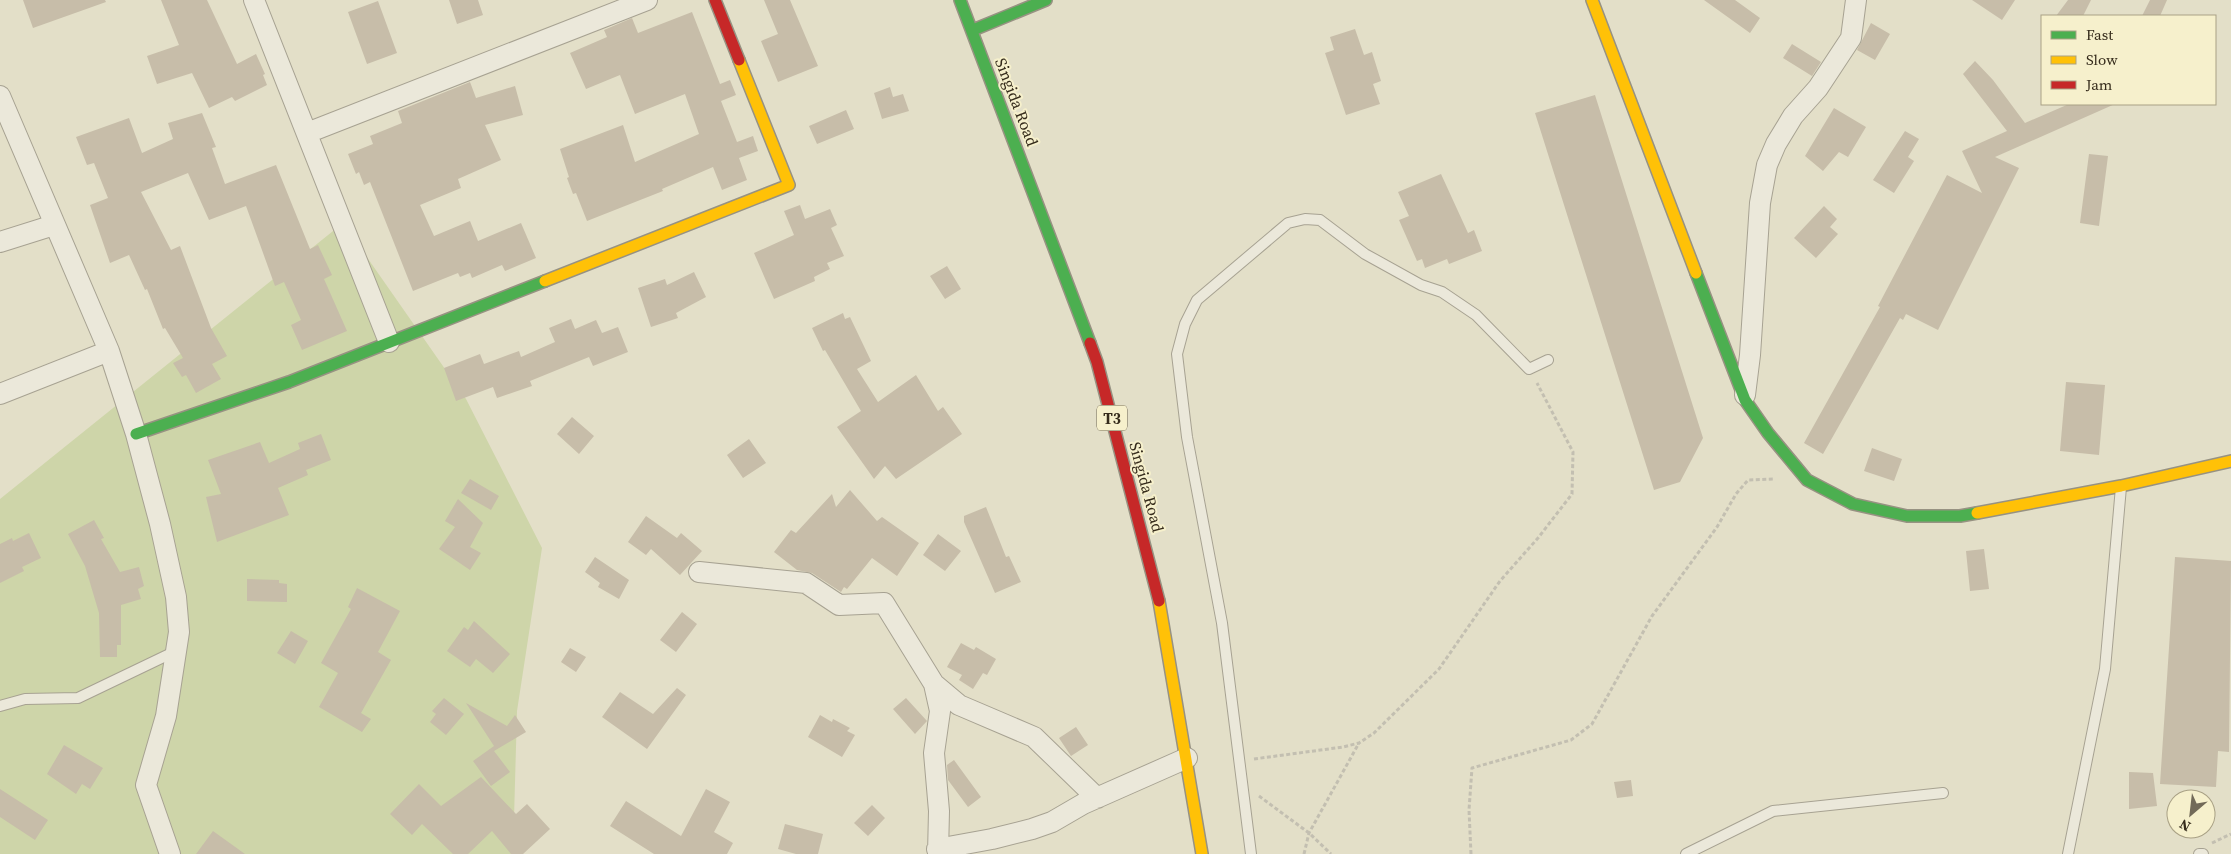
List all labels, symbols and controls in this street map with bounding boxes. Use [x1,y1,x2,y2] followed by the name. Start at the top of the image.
[2041,15,2216,105] legend
[2086,24,2113,45] text: Fast
[2086,49,2118,70] text: Slow
[990,55,1044,149] street label: Singida Road
[2085,74,2113,95] text: Jam
[1097,406,1127,430] road number: T3
[1124,439,1170,535] street label: Singida Road
[2166,789,2216,839] north arrow
[2176,814,2194,837] text: N

